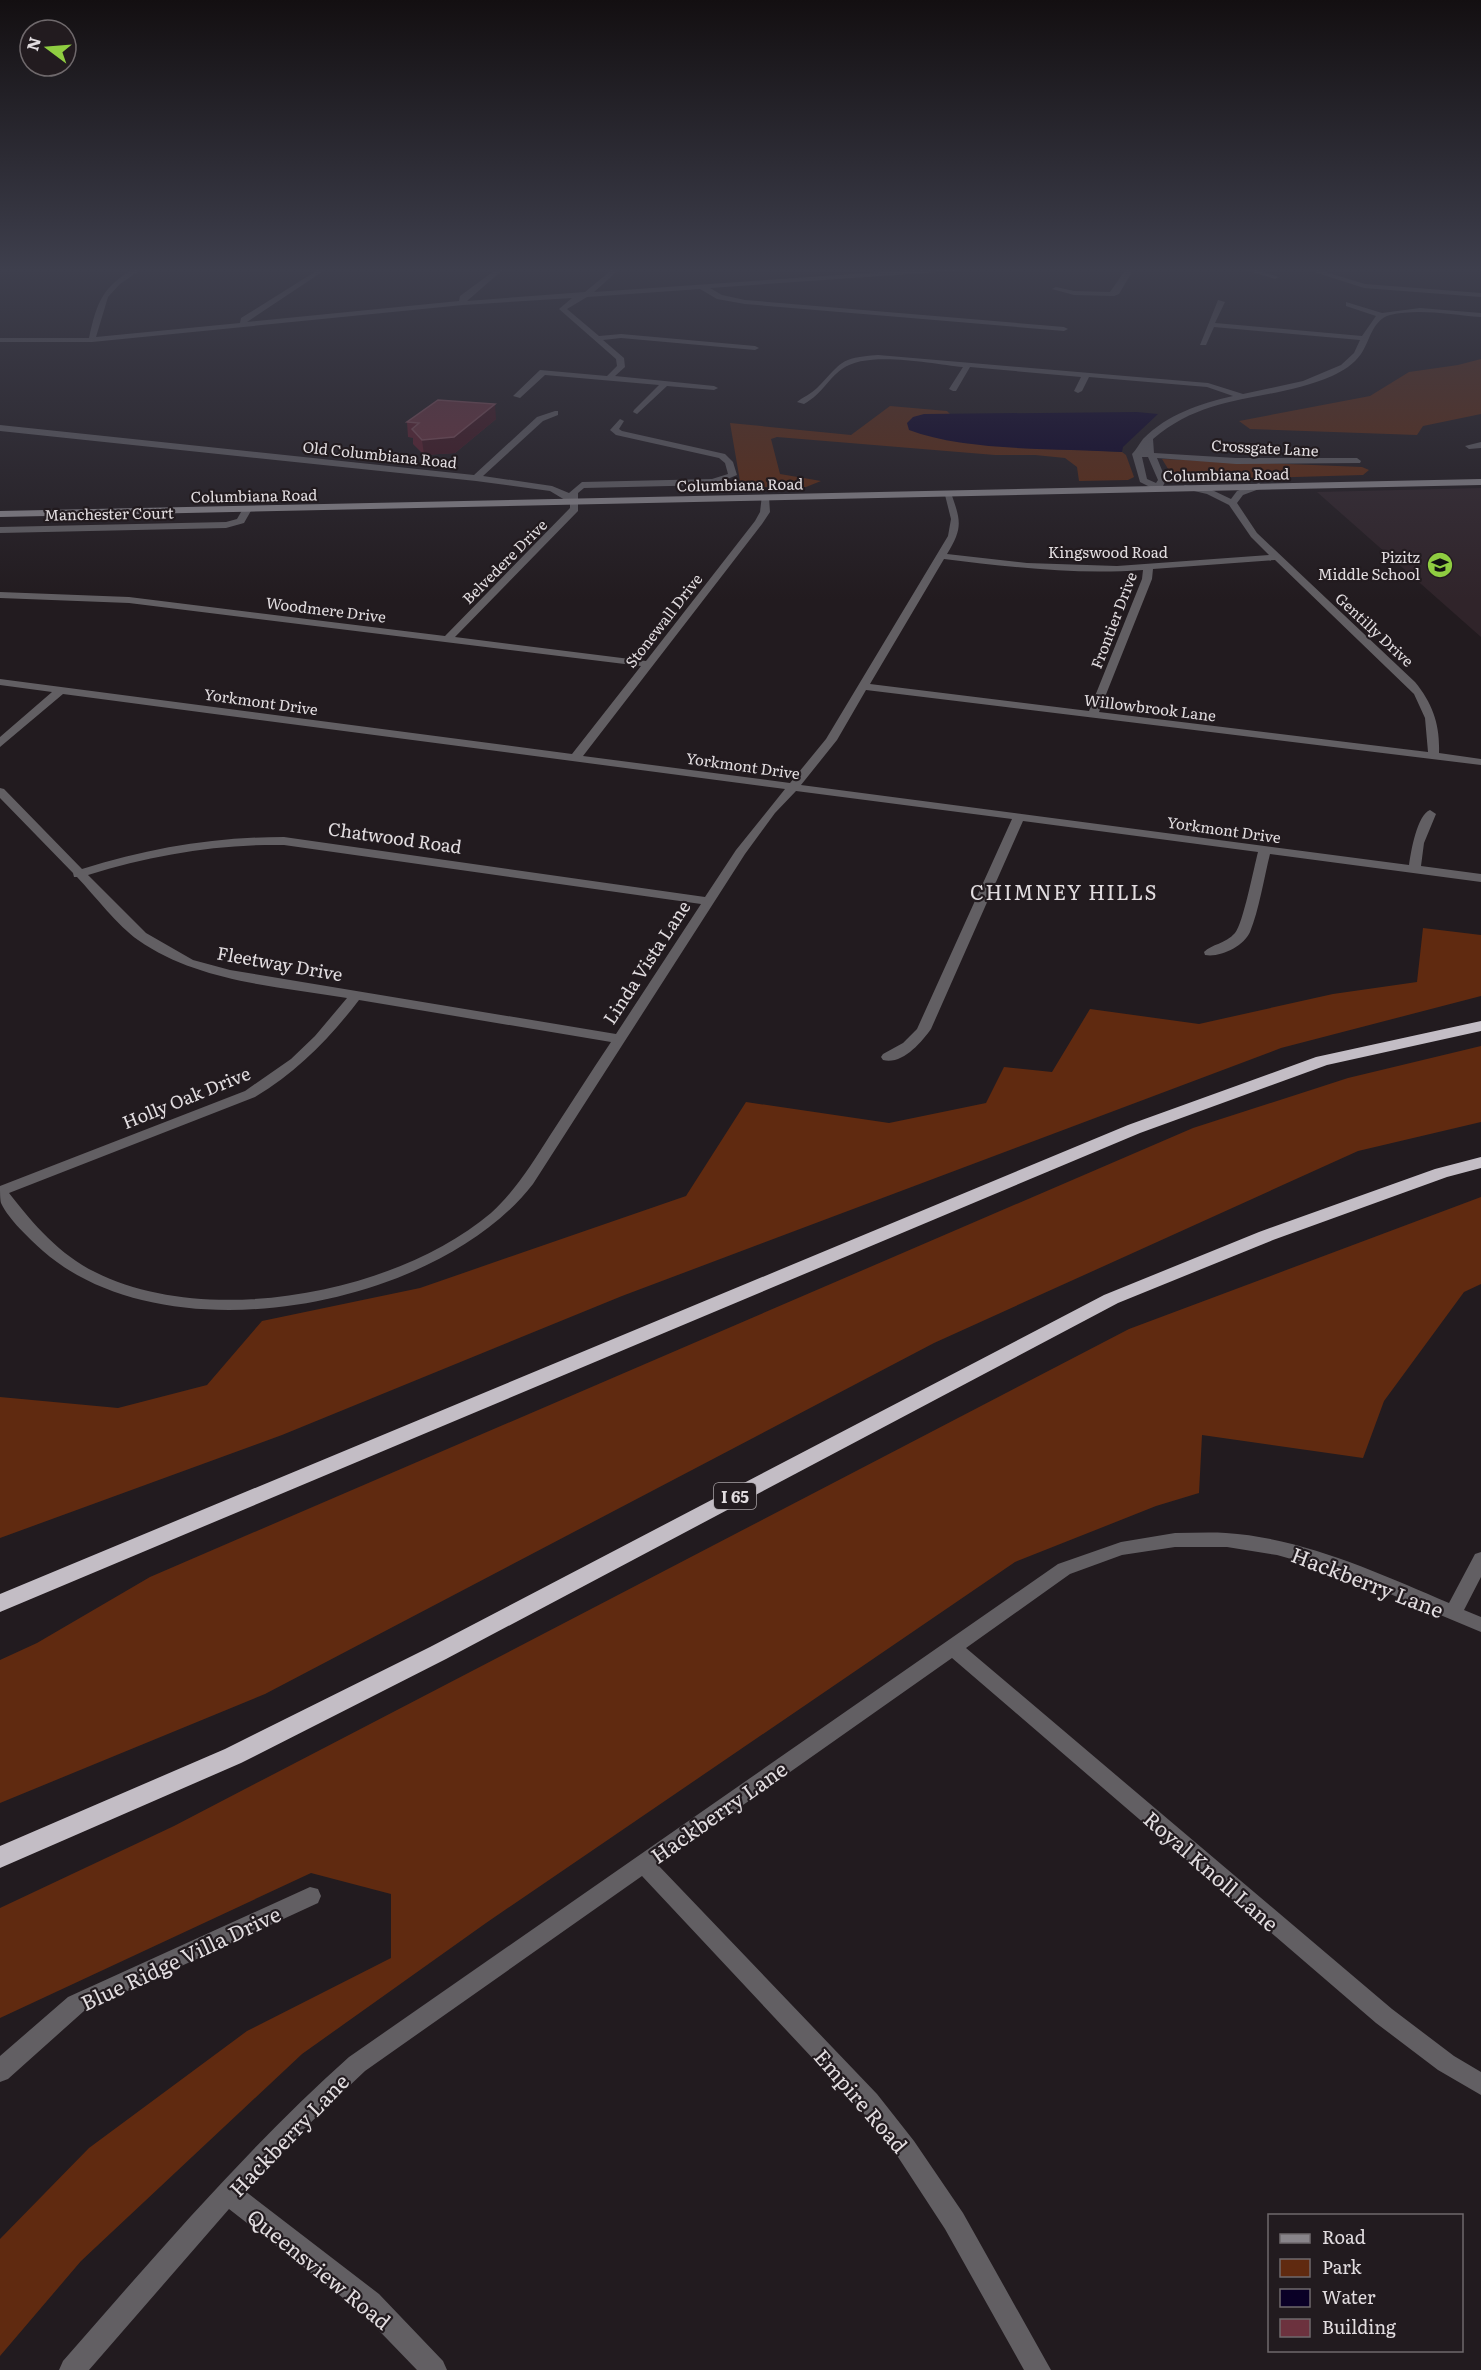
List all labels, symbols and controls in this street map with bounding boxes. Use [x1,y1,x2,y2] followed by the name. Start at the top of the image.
[18,18,78,78] north arrow
[19,34,46,53] text: N
[1211,433,1319,461] street label: Crossgate Lane
[302,434,458,474] street label: Old Columbiana Road
[1162,461,1290,487] street label: Columbiana Road
[676,471,804,497] street label: Columbiana Road
[190,482,318,508] street label: Columbiana Road
[44,500,174,526] street label: Manchester Court
[456,513,552,609] street label: Belvedere Drive
[1048,540,1168,563] street label: Kingswood Road
[1318,545,1420,585] place label: Pizitz Middle School
[1425,550,1455,580] school or university icon: Pizitz Middle School
[619,568,707,672] street label: Stonewall Drive
[1084,568,1142,672] street label: Frontier Drive
[1331,586,1420,672] street label: Gentilly Drive
[265,590,388,628] street label: Woodmere Drive
[203,682,320,720] street label: Yorkmont Drive
[1083,687,1218,727] street label: Willowbrook Lane
[685,746,802,784] street label: Yorkmont Drive
[1166,810,1283,848] street label: Yorkmont Drive
[326,814,464,860] street label: Chatwood Road
[970,876,1158,906] district label: CHIMNEY HILLS
[596,895,696,1029] street label: Linda Vista Lane
[215,939,345,987] street label: Fleetway Drive
[118,1059,254,1135] street label: Holly Oak Drive
[714,1483,756,1509] road number: I 65
[1287,1538,1449,1624] street label: Hackberry Lane
[643,1752,793,1870] street label: Hackberry Lane
[1138,1803,1286,1938] street label: Royal Knoll Lane
[75,1897,285,2017] street label: Blue Ridge Villa Drive
[808,2041,916,2159] street label: Empire Road
[221,2065,355,2203] street label: Hackberry Lane
[241,2200,399,2336] street label: Queensview Road
[1268,2214,1463,2352] legend
[1322,2223,1366,2250] text: Road
[1322,2253,1363,2280] text: Park
[1322,2283,1376,2310] text: Water
[1322,2313,1397,2340] text: Building

